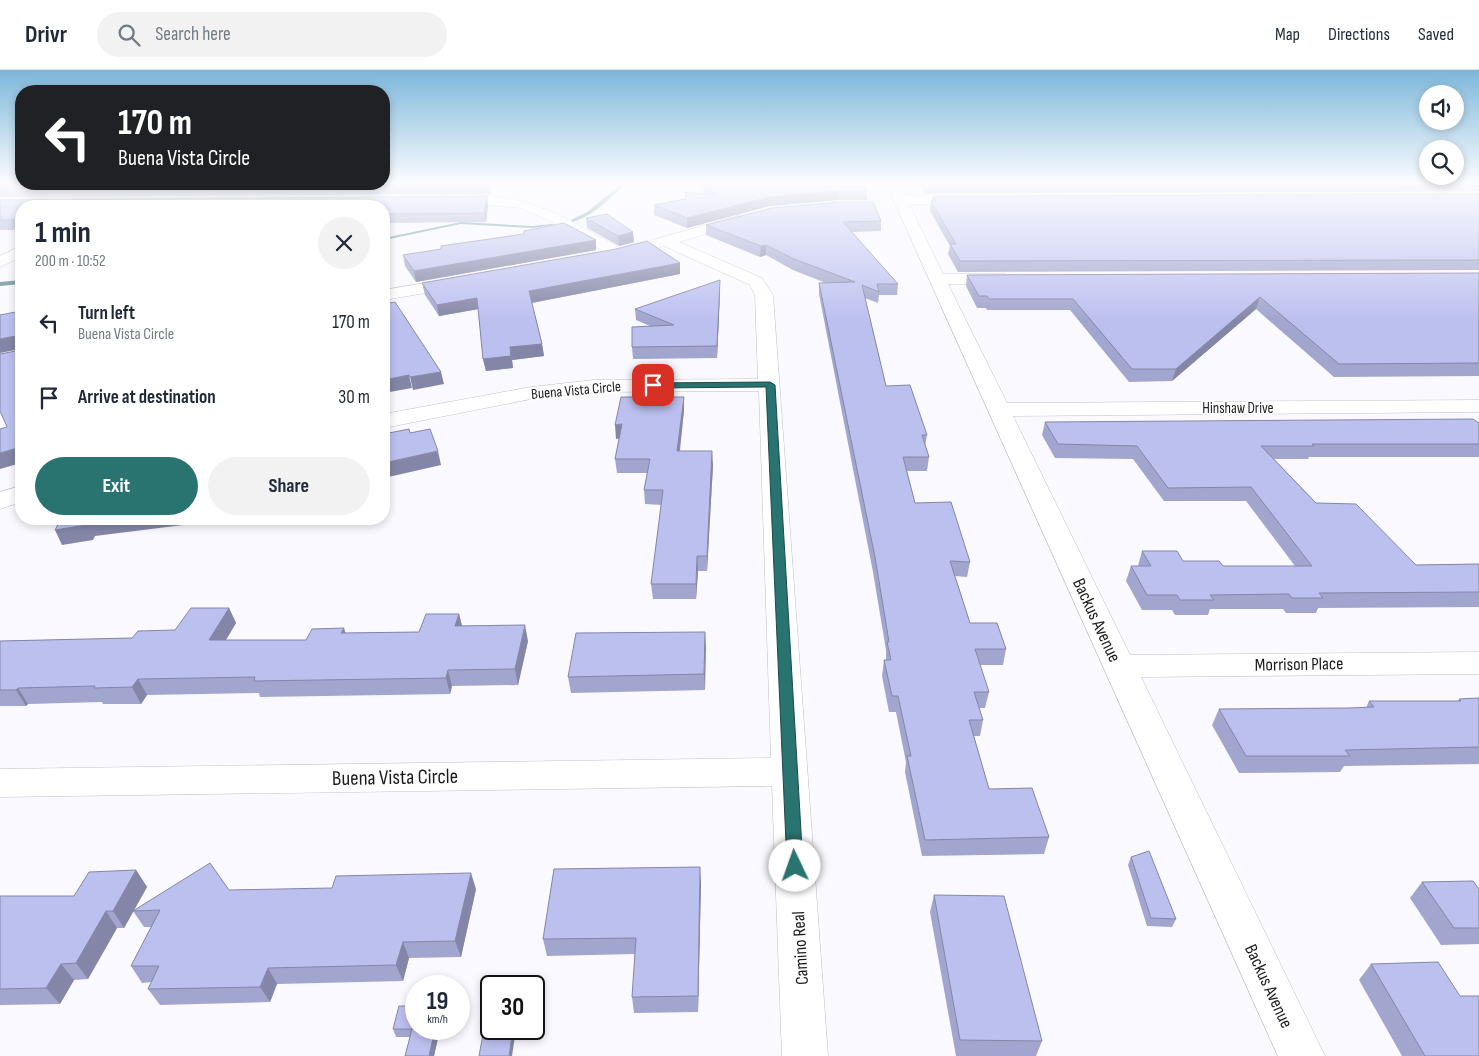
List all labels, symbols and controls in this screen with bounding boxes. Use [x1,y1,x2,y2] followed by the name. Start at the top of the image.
[97,12,447,57] search box
[25,20,67,49] text: Drivr
[115,21,143,49] icon: search
[155,23,231,46] text: Search here
[1275,24,1300,45] text: Map
[1328,24,1390,45] text: Directions
[1418,24,1454,45] text: Saved
[1419,85,1464,185] map controls
[1419,85,1464,130] button: sound
[118,102,192,145] text: 170 m
[35,105,100,170] icon: left
[1419,140,1464,185] button: search
[118,145,250,172] text: Buena Vista Circle
[35,215,91,251] text: 1 min
[318,217,370,269] button: close
[35,252,106,271] text: 200 m · 10:52
[78,302,135,325] text: Turn left
[35,309,63,337] icon: left
[332,311,370,334] text: 170 m
[78,325,174,344] text: Buena Vista Circle
[632,364,674,406] pin
[639,371,667,399] icon: arrive
[530,377,622,404] street label: Buena Vista Circle
[35,384,63,412] icon: arrive
[78,386,216,409] text: Arrive at destination
[338,386,370,409] text: 30 m
[1202,399,1274,418] street label: Hinshaw Drive
[35,457,198,515] button: Exit
[208,457,370,515] button: Share
[1068,575,1125,665] street label: Backus Avenue
[1255,653,1343,676] street label: Morrison Place
[332,764,458,791] street label: Buena Vista Circle
[768,839,820,891] position arrow
[788,911,813,985] street label: Camino Real
[1240,941,1297,1031] street label: Backus Avenue
[480,975,545,1040] speed limit sign: 30
[427,986,448,1017] text: 19
[427,1012,448,1027] text: km/h

